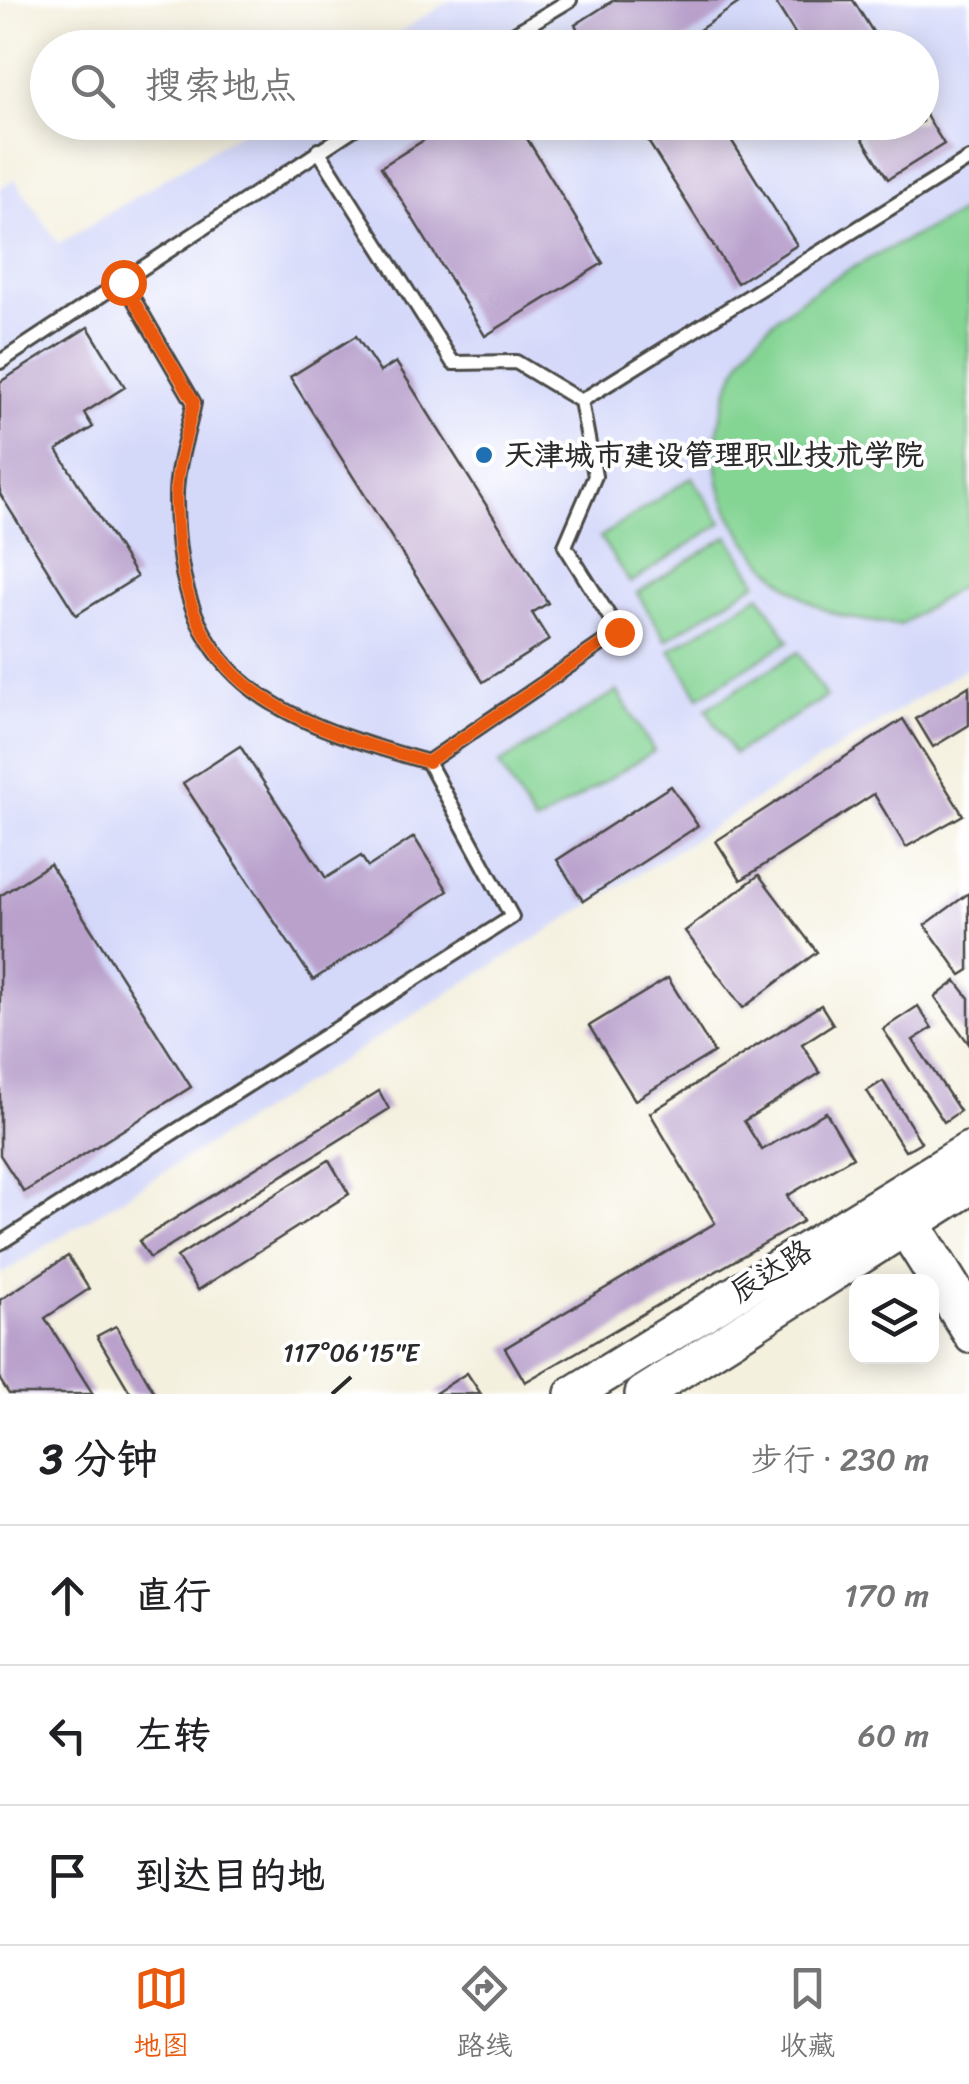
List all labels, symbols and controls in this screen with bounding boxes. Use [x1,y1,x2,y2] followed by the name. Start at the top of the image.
[30,30,939,140] search box
[145,52,297,119] text: 搜索地点
[65,58,120,113] icon: search
[101,260,147,306] route start
[504,428,924,482] place label: 天津城市建设管理职业技术学院
[473,444,495,466] marker: 天津城市建设管理职业技术学院
[597,610,643,656] route end
[719,1224,823,1318] street label: 辰达路
[849,1274,939,1364] map controls
[849,1274,939,1364] button: layers
[283,1330,421,1375] text: 117°06'15"E
[40,1422,158,1496] text: 3 分钟
[751,1431,929,1488] text: 步行 · 230 m
[135,1562,211,1629] text: 直行
[844,1567,929,1624] text: 170 m
[40,1568,95,1623] icon: ahead
[135,1702,211,1769] text: 左转
[858,1707,929,1764] text: 60 m
[40,1708,95,1763] icon: left
[135,1842,325,1909] text: 到达目的地
[40,1848,95,1903] icon: arrive
[133,1961,190,2070] tab: 地图
[456,1961,513,2070] tab: 路线
[779,1961,836,2070] tab: 收藏

